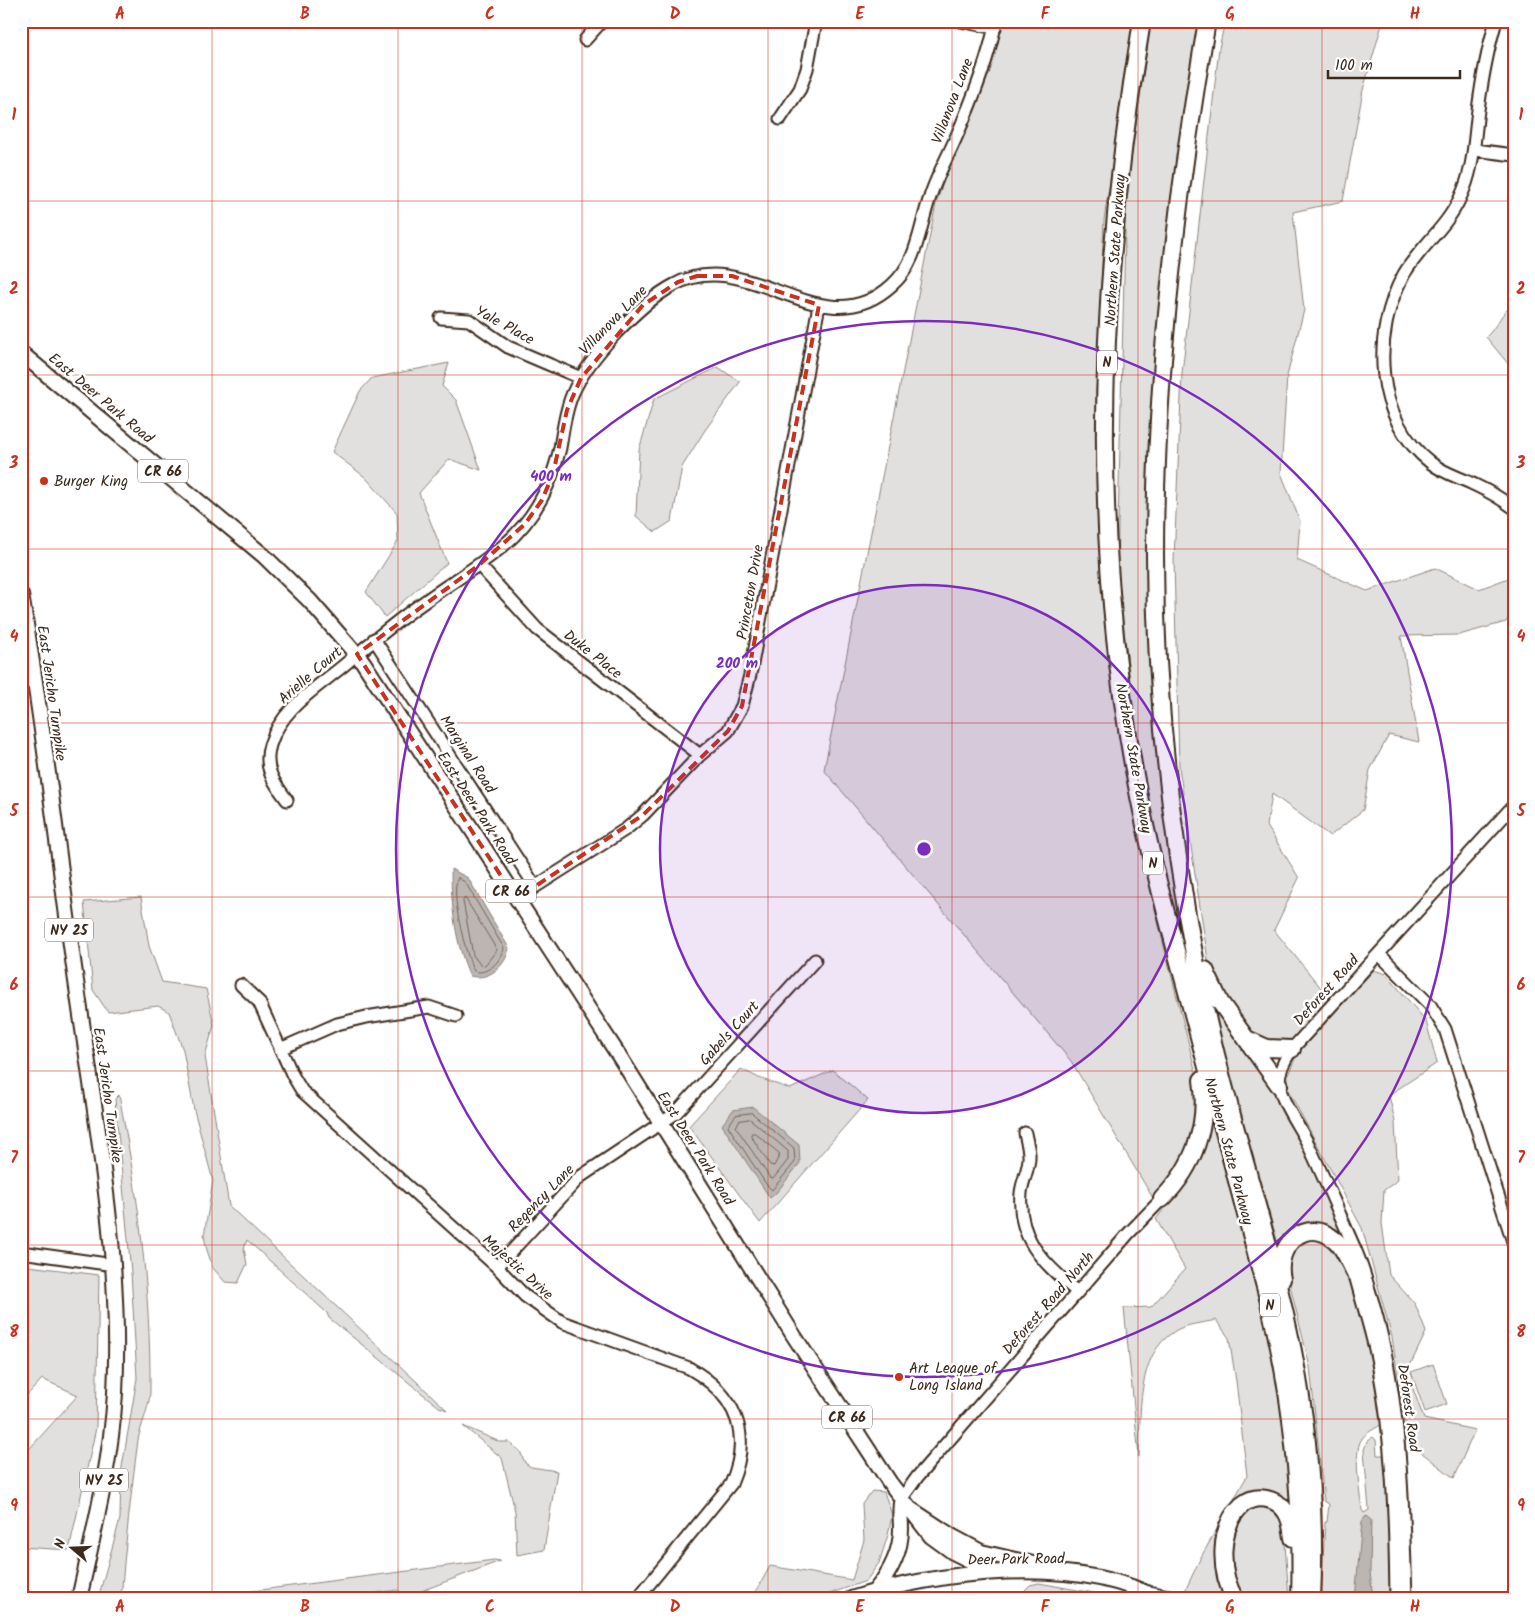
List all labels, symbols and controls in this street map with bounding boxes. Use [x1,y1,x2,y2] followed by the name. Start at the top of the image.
[115,2,125,27] text: A
[300,2,310,27] text: B
[485,2,495,27] text: C
[670,2,681,27] text: D
[856,2,866,27] text: E
[1041,2,1051,27] text: F
[1225,2,1235,27] text: G
[1410,2,1420,27] text: H
[1328,48,1460,80] scale bar
[1335,54,1373,78] text: 100 m
[926,55,980,148] street label: Villanova Lane
[12,103,17,128] text: 1
[1519,103,1524,128] text: 1
[1099,172,1133,327] street label: Northern State Parkway
[9,277,19,302] text: 2
[1516,277,1526,302] text: 2
[574,280,654,361] street label: Villanova Lane
[471,300,539,352] street label: Yale Place
[42,347,159,451] street label: East Deer Park Road
[1097,351,1117,374] road number: N
[9,451,19,476] text: 3
[1516,451,1526,476] text: 3
[138,460,188,482] road number: CR 66
[530,465,572,489] text: 400 m
[54,470,128,494] place label: Burger King
[38,475,50,487] marker: Burger King
[731,543,771,642] street label: Princeton Drive
[30,624,72,763] street label: East Jericho Turnpike
[558,624,627,686] street label: Duke Place
[10,625,19,650] text: 4
[1517,625,1526,650] text: 4
[273,641,348,710] street label: Arielle Court
[716,652,758,676] text: 200 m
[1108,681,1158,836] street label: Northern State Parkway
[433,711,502,799] street label: Marginal Road
[430,747,522,871] street label: East Deer Park Road
[9,799,20,824] text: 5
[1516,799,1527,824] text: 5
[915,840,933,858] centre of rings
[1143,851,1163,874] road number: N
[486,879,536,902] road number: CR 66
[45,918,93,942] road number: NY 25
[1288,949,1366,1032] street label: Deforest Road
[10,973,19,998] text: 6
[1517,973,1526,998] text: 6
[694,996,766,1072] street label: Gabels Court
[86,1026,128,1165] street label: East Jericho Turnpike
[1197,1075,1260,1229] street label: Northern State Parkway
[650,1086,740,1211] street label: East Deer Park Road
[10,1146,18,1171] text: 7
[1517,1146,1525,1171] text: 7
[503,1159,581,1238] street label: Regency Lane
[476,1229,559,1307] street label: Majestic Drive
[997,1246,1101,1361] street label: Deforest Road North
[1260,1294,1280,1316] road number: N
[9,1320,19,1345] text: 8
[1516,1320,1526,1345] text: 8
[909,1357,998,1398] place label: Art League of Long Island
[1390,1362,1426,1454] street label: Deforest Road
[893,1371,905,1383] marker: Art League of Long Island
[822,1405,872,1428] road number: CR 66
[80,1468,128,1492] road number: NY 25
[10,1494,18,1519] text: 9
[1517,1494,1525,1519] text: 9
[48,1522,98,1572] north arrow
[49,1536,73,1552] text: N
[967,1547,1065,1573] street label: Deer Park Road
[115,1595,125,1620] text: A
[300,1595,310,1620] text: B
[485,1595,495,1620] text: C
[670,1595,681,1620] text: D
[856,1595,866,1620] text: E
[1041,1595,1051,1620] text: F
[1225,1595,1235,1620] text: G
[1410,1595,1420,1620] text: H

